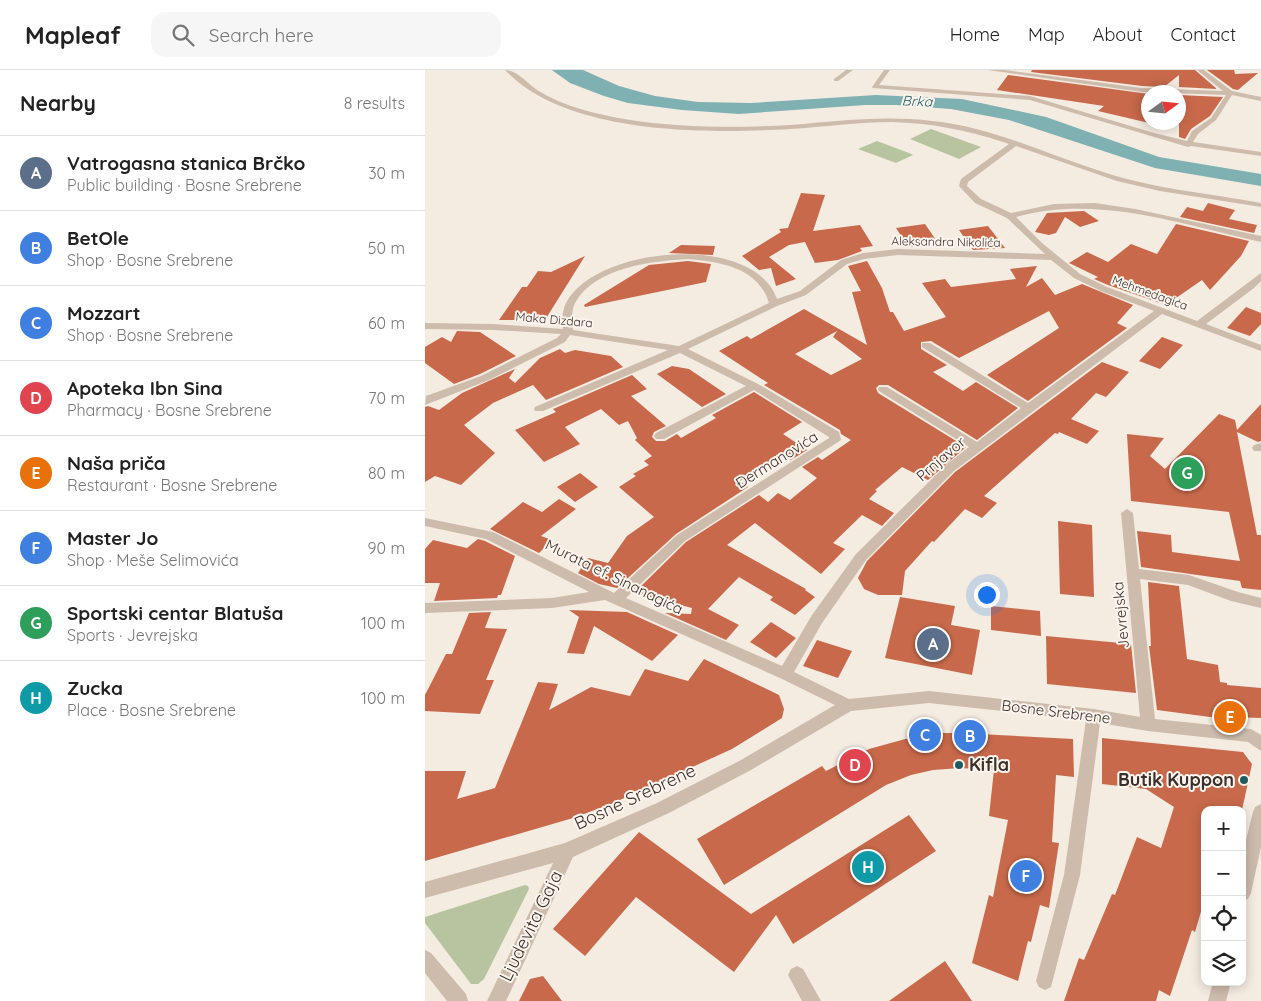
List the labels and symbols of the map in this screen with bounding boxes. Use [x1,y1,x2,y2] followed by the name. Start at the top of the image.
[1141,85,1186,130] north arrow
[901,91,934,111] water label: Brka
[891,233,1001,250] street label: Aleksandra Nikolića
[1110,272,1190,313] street label: Mehmedagića
[515,309,593,330] street label: Maka Dizdara
[732,427,821,492] street label: Đermanovića
[912,432,969,485] street label: Prnjavor
[1171,454,1203,492] pin: G
[542,535,686,618] street label: Murata ef. Sinanagića
[1108,581,1133,649] street label: Jevrejska
[974,582,1000,608] your location
[917,625,949,663] pin: A
[1001,695,1112,728] street label: Bosne Srebrene
[1214,698,1246,736] pin: E
[909,716,941,754] pin: C
[954,717,986,755] pin: B
[839,746,871,784] pin: D
[969,753,1009,776] place label: Kifla
[570,758,699,835] street label: Bosne Srebrene
[953,759,965,771] marker: Kifla
[1118,768,1234,791] place label: Butik Kuppon
[1238,774,1250,786] marker: Butik Kuppon
[852,848,884,886] pin: H
[1010,857,1042,895] pin: F
[494,867,567,985] street label: Ljudevita Gaja

